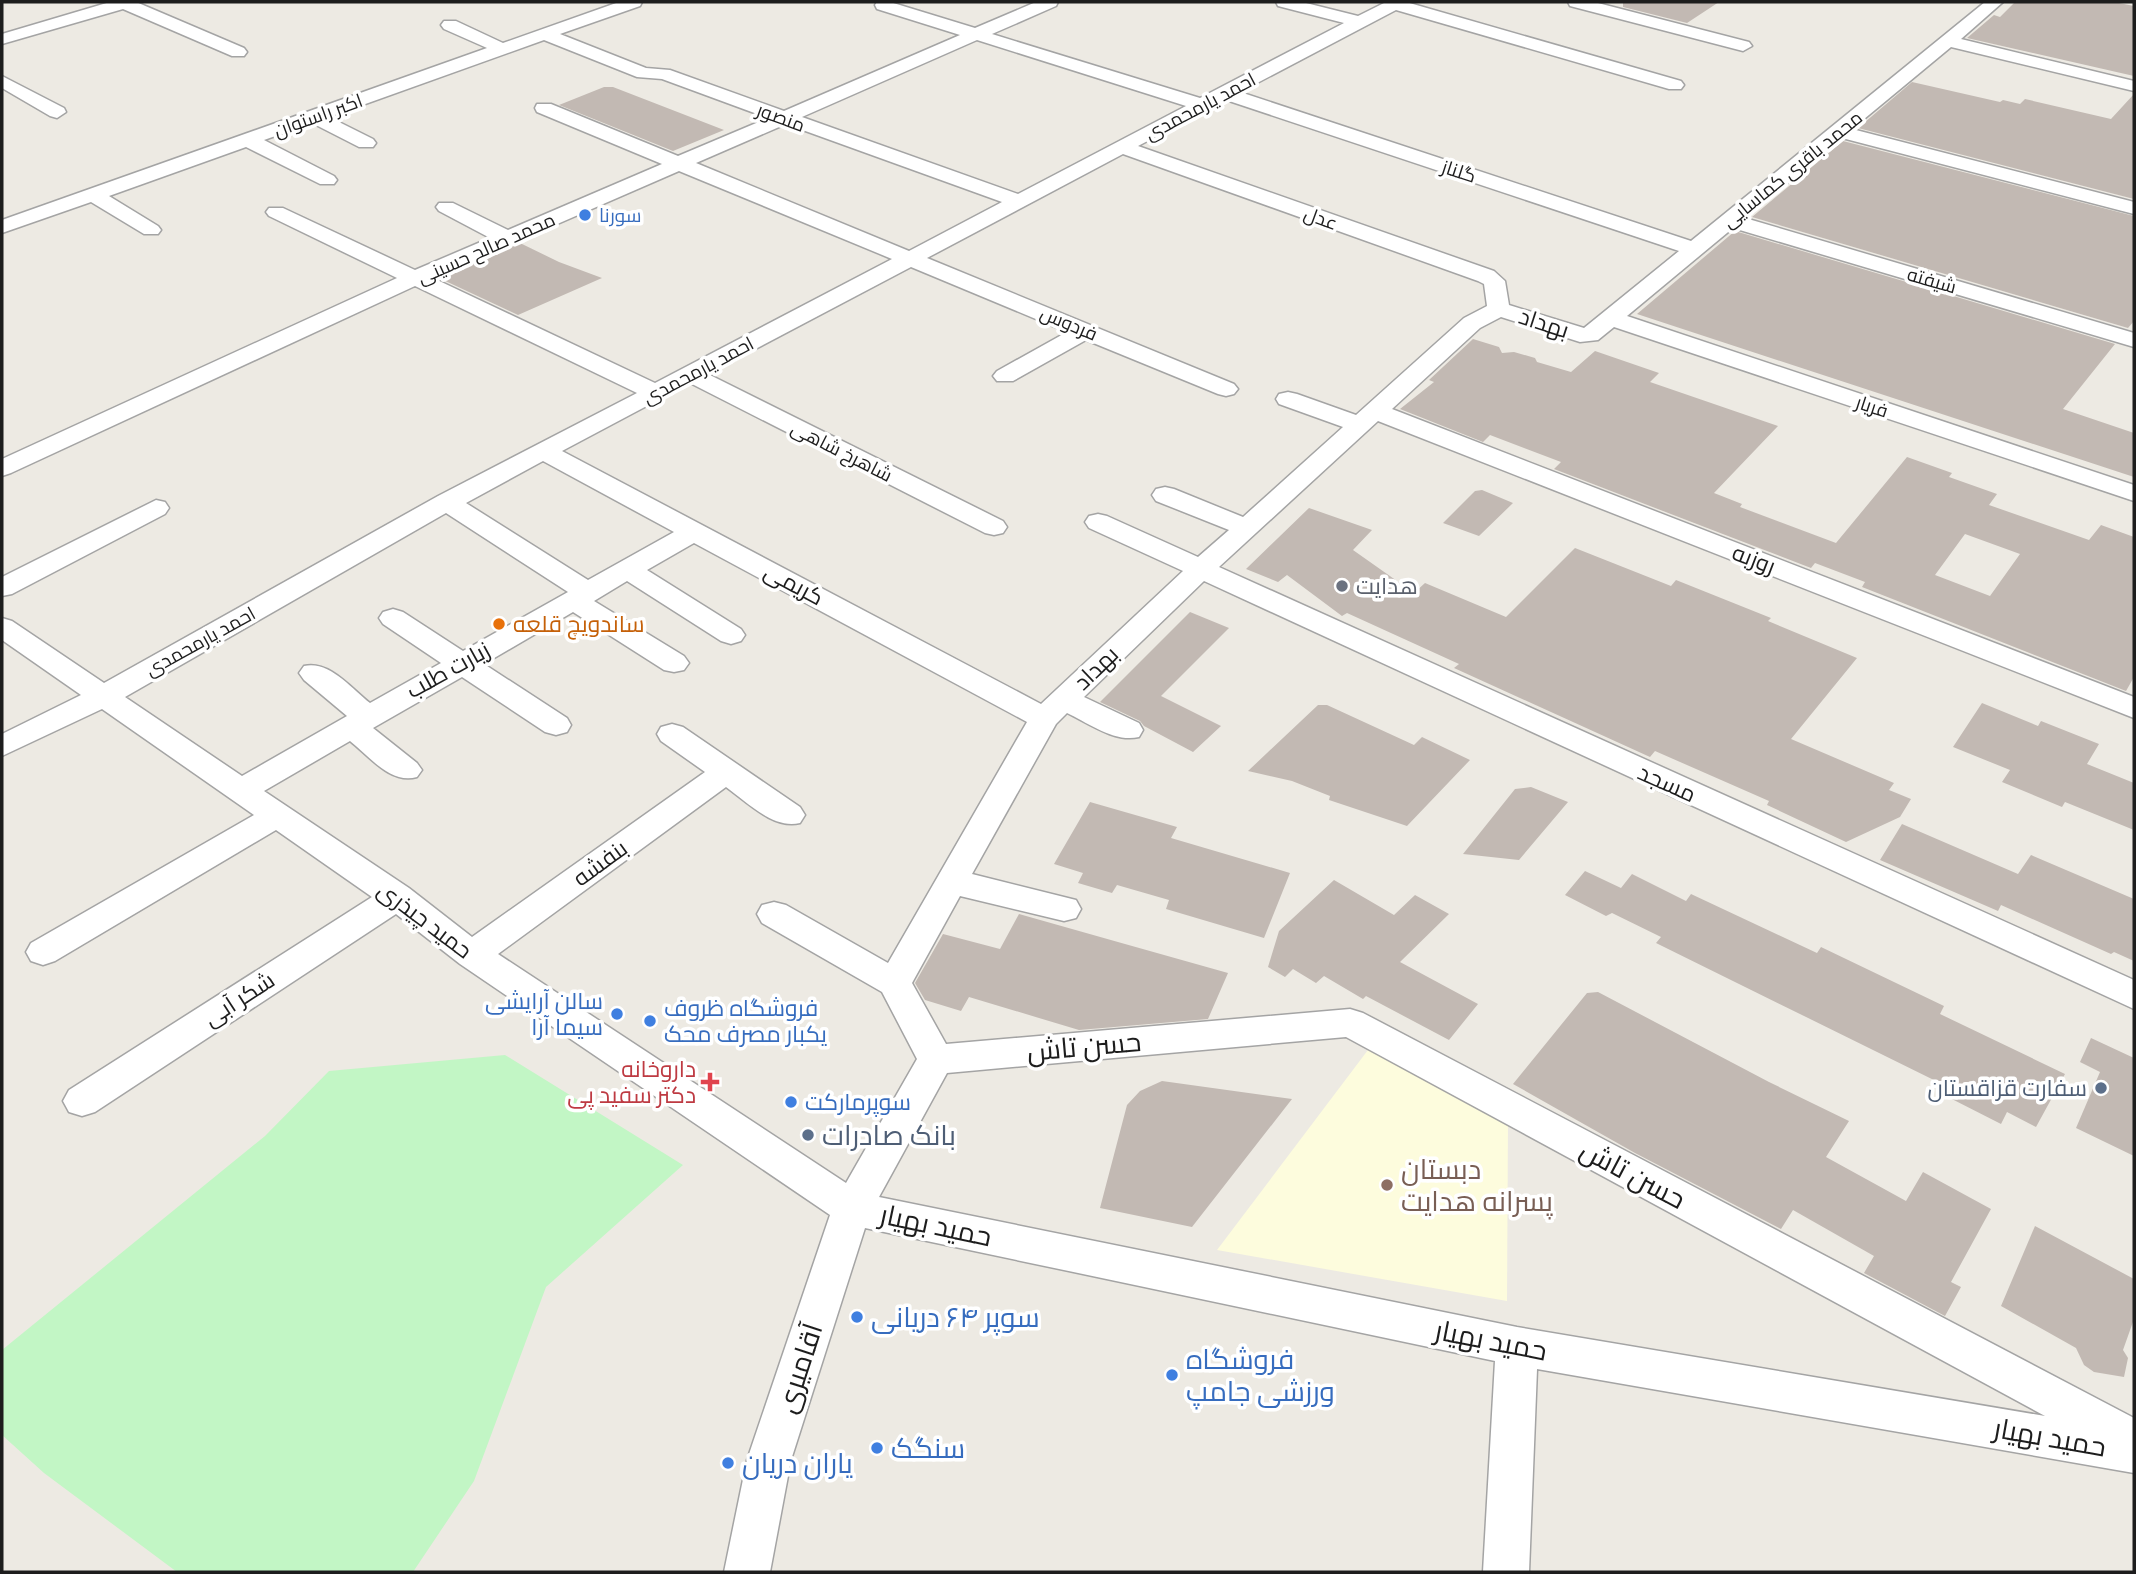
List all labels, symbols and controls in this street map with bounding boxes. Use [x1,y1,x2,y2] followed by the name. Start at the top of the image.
[1140,67,1260,145] street label: احمد یارمحمدی
[270,88,366,142] street label: اکبر راستوان
[752,97,809,137] street label: منصور
[1717,105,1867,233] street label: محمد باقری کماسایی
[1438,154,1479,188] street label: گلناز
[1301,201,1341,235] street label: عدل
[599,203,641,227] place label: سورنا
[413,207,559,291] street label: محمد صالح حسینی
[577,207,593,223] marker: سورنا
[1905,262,1959,297] street label: شیفته
[1037,300,1101,346] street label: فردوس
[1515,301,1573,344] street label: بهداد
[638,331,758,409] street label: احمد یارمحمدی
[1852,389,1891,422] street label: فریار
[786,415,897,489] street label: شاهرخ شاهی
[1729,537,1780,579] street label: روزبه
[759,556,829,611] street label: کریمی
[1356,571,1418,599] place label: هدایت
[1334,578,1350,594] marker: هدایت
[141,601,259,681] street label: احمد یارمحمدی
[513,609,644,640] place label: ساندویچ قلعه
[491,616,507,632] marker: ساندویچ قلعه
[401,635,494,703] street label: زیارت طلب
[1067,640,1124,696] street label: بهداد
[1634,757,1701,807] street label: مسجد
[567,833,632,891] street label: بنفشه
[372,875,478,965] street label: حمید چیذری
[198,965,280,1032] street label: شکر آبی
[485,986,603,1040] place label: سالن آرایشی سیما آرا
[664,993,827,1047] place label: فروشگاه ظروف یکبار مصرف محک
[609,1006,625,1022] marker: سالن آرایشی سیما آرا
[642,1013,658,1029] marker: فروشگاه ظروف یکبار مصرف محک
[1025,1023,1143,1068] street label: حسن تاش
[567,1054,696,1110] place label: داروخانه دکتر سفید پی
[1927,1073,2087,1102] place label: سفارت قزاقستان
[702,1074,718,1090] marker: داروخانه دکتر سفید پی
[2093,1080,2109,1096] marker: سفارت قزاقستان
[805,1087,911,1117] place label: سوپرمارکت
[783,1094,799,1110] marker: سوپرمارکت
[822,1117,956,1151] place label: بانک صادرات
[800,1127,816,1143] marker: بانک صادرات
[1574,1131,1692,1216] street label: حسن تاش
[1401,1151,1554,1220] place label: دبستان پسرانه هدایت
[1379,1177,1395,1193] marker: دبستان پسرانه هدایت
[875,1195,995,1253] street label: حمید بهیار
[871,1299,1040,1336] place label: سوپر ۶۴ دریانی
[849,1309,865,1325] marker: سوپر ۶۴ دریانی
[1430,1311,1550,1368] street label: حمید بهیار
[768,1318,830,1417] street label: آقامیری
[1186,1341,1335,1410] place label: فروشگاه ورزشی جامپ
[1164,1367,1180,1383] marker: فروشگاه ورزشی جامپ
[1989,1409,2109,1464] street label: حمید بهیار
[891,1430,965,1464] place label: سنگک
[869,1440,885,1456] marker: سنگک
[742,1445,853,1480] place label: یاران دریان
[720,1455,736,1471] marker: یاران دریان

